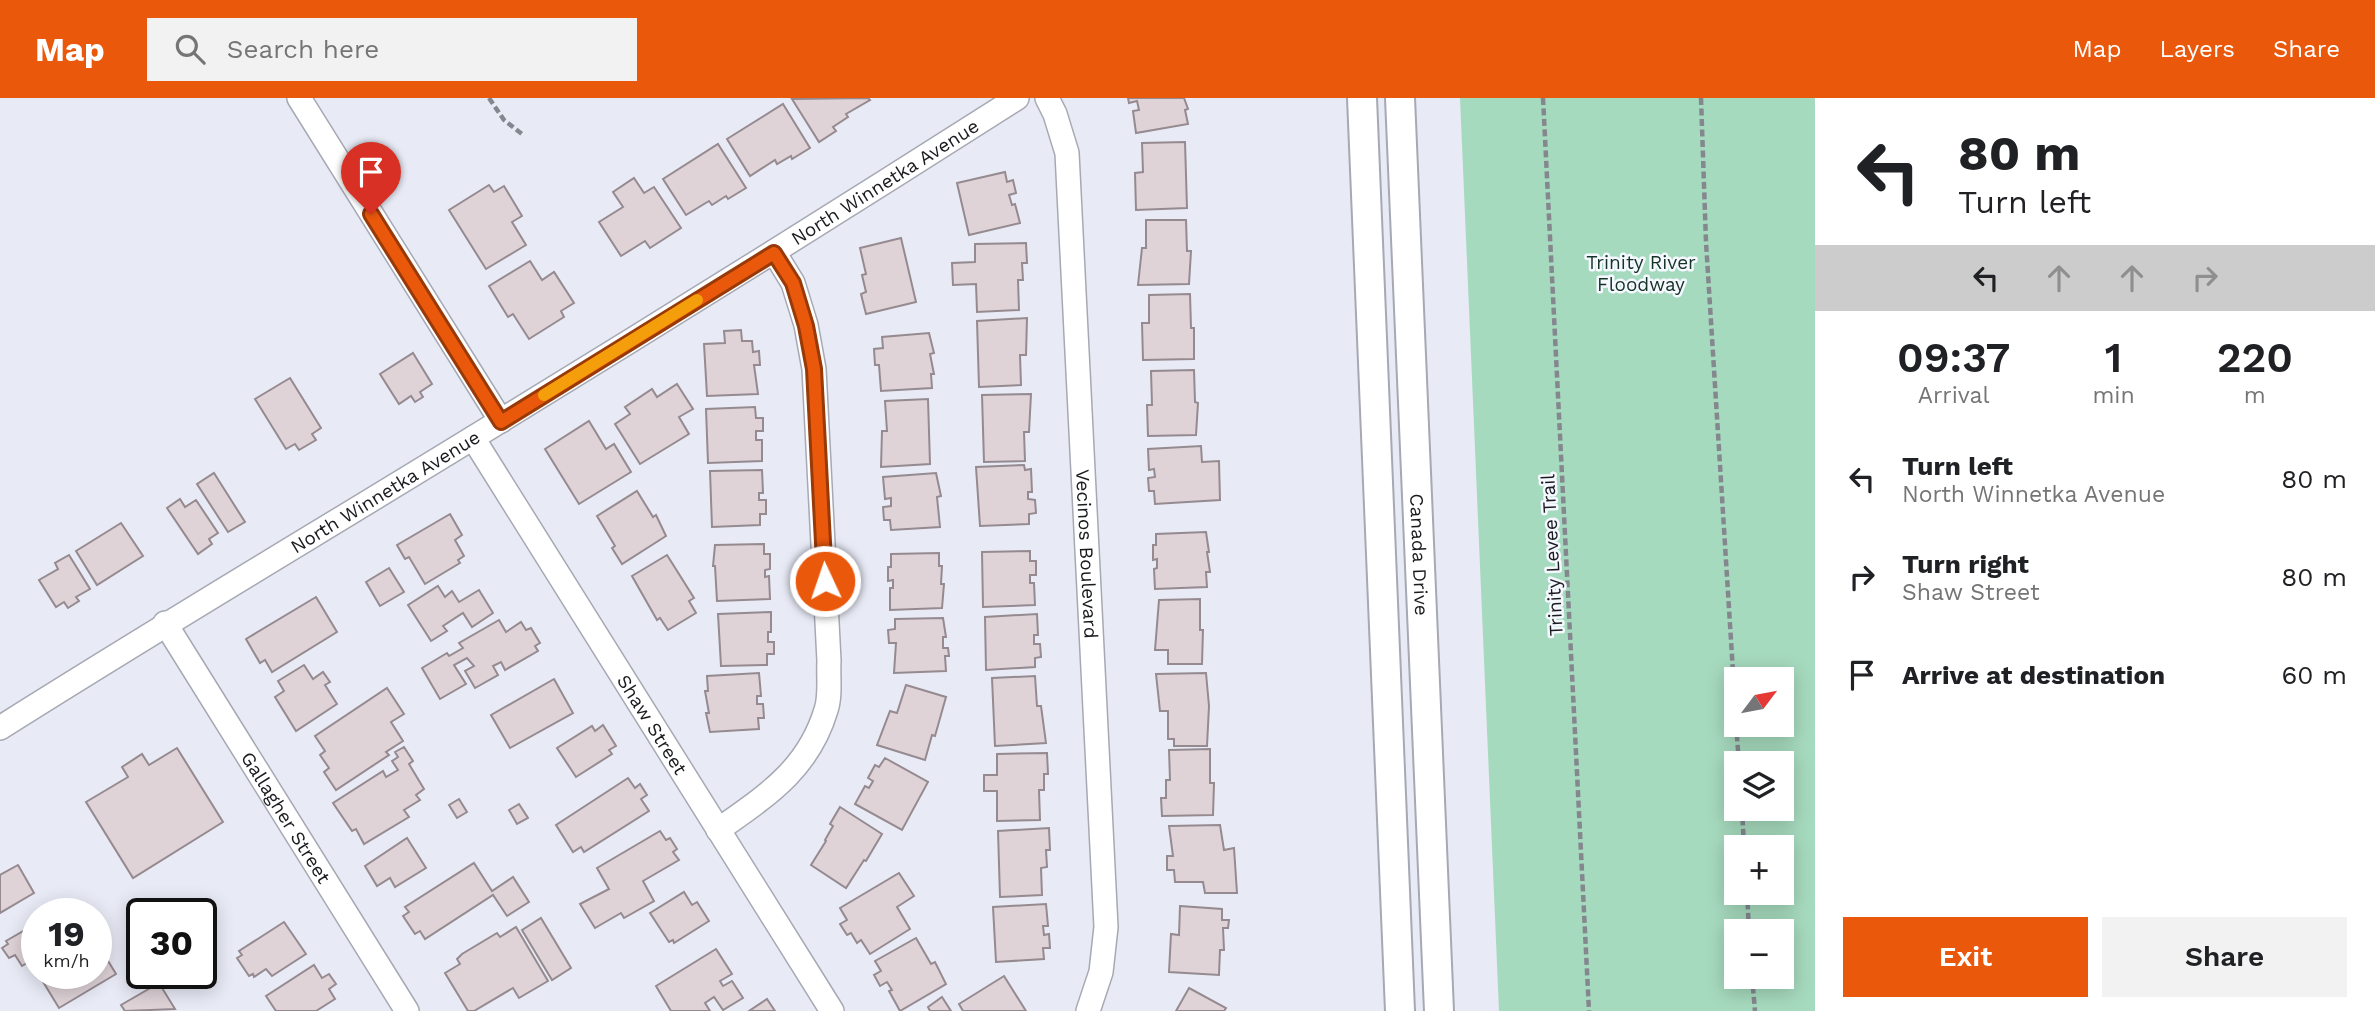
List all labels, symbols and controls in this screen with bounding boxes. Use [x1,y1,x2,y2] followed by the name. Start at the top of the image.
[147,18,637,81] search box
[35,30,105,69] text: Map
[171,30,209,68] icon: search
[227,34,379,64] text: Search here
[2073,35,2121,63] text: Map
[2159,35,2235,63] text: Layers
[2273,35,2340,63] text: Share
[787,114,983,249] street label: North Winnetka Avenue
[1958,124,2080,182] text: 80 m
[1843,126,1934,217] icon: left
[341,142,401,214] pin
[352,153,390,191] icon: arrive
[1958,183,2091,221] text: Turn left
[1586,251,1696,296] park label: Trinity River Floodway
[1967,259,2005,297] icon: left
[2040,259,2078,297] icon: ahead
[2113,259,2151,297] icon: ahead
[2186,259,2224,297] icon: right
[1897,333,2010,382] text: 09:37
[2105,333,2122,382] text: 1
[2217,333,2293,382] text: 220
[1918,382,1990,409] text: Arrival
[2092,382,2135,409] text: min
[2244,382,2266,409] text: m
[286,425,484,558] street label: North Winnetka Avenue
[1902,451,2013,481] text: Turn left
[1843,460,1881,498] icon: left
[2281,464,2347,494] text: 80 m
[1071,468,1103,639] street label: Vecinos Boulevard
[1536,473,1568,637] street label: Trinity Levee Trail
[1902,481,2165,508] text: North Winnetka Avenue
[1405,493,1434,616] street label: Canada Drive
[788,544,862,618] position arrow
[1902,549,2029,579] text: Turn right
[1843,558,1881,596] icon: right
[2281,562,2347,592] text: 80 m
[1902,579,2040,606] text: Shaw Street
[1843,656,1881,694] icon: arrive
[1902,660,2165,690] text: Arrive at destination
[2281,660,2347,690] text: 60 m
[1724,667,1794,737] north arrow
[1724,667,1794,989] map controls
[613,670,692,779] street label: Shaw Street
[237,747,336,887] street label: Gallagher Street
[1724,751,1794,821] button: layers
[1724,835,1794,905] button: +
[126,898,217,989] speed limit sign: 30
[48,913,85,955] text: 19
[1843,917,2088,997] button: Exit
[2102,917,2347,997] button: Share
[1724,919,1794,989] button: −
[43,950,90,971] text: km/h

